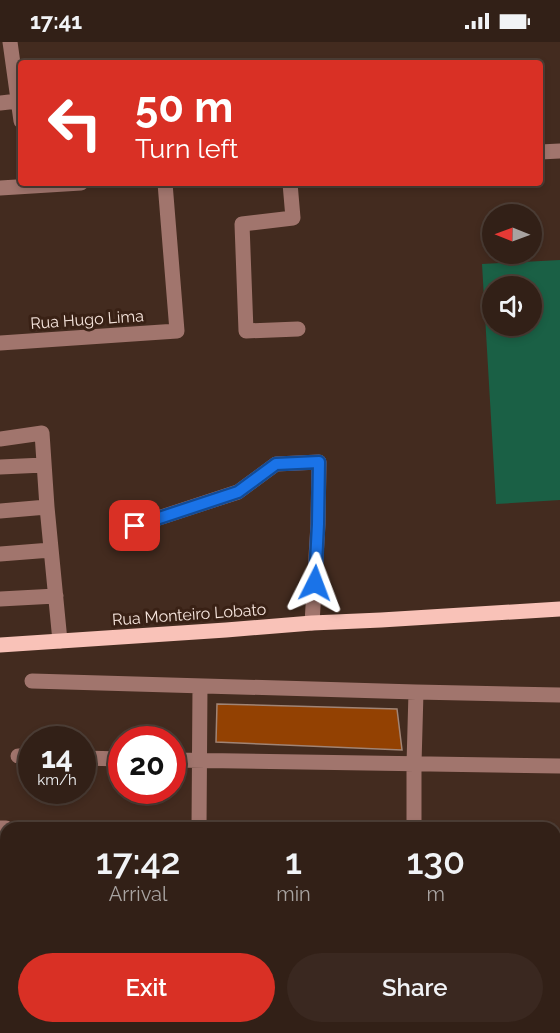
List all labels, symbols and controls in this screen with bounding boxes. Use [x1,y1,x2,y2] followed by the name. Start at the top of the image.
[30,8,82,34] text: 17:41
[135,83,233,132] text: 50 m
[36,84,114,162] icon: left
[135,133,238,164] text: Turn left
[482,204,542,264] north arrow
[482,204,542,336] map controls
[482,276,542,336] button: sound
[30,306,144,333] street label: Rua Hugo Lima
[109,500,160,551] pin
[118,509,151,542] icon: arrive
[283,551,347,615] position arrow
[111,600,267,629] street label: Rua Monteiro Lobato
[108,726,186,804] speed limit sign: 20
[41,740,73,775] text: 14
[37,771,77,789] text: km/h
[96,840,181,882] text: 17:42
[285,840,302,882] text: 1
[406,840,465,882] text: 130
[109,882,167,906] text: Arrival
[276,882,311,906] text: min
[427,882,445,906] text: m
[18,953,275,1022] button: Exit
[287,953,543,1022] button: Share

